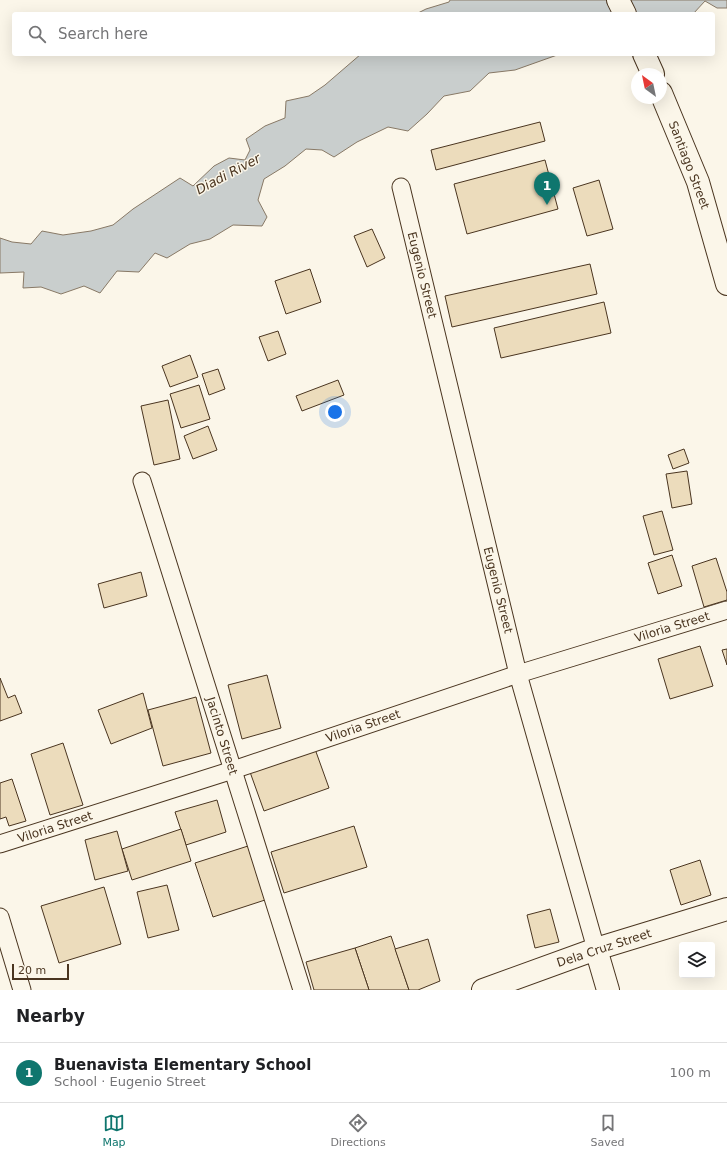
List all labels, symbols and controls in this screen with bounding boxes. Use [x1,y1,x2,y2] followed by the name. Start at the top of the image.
[12,12,715,56] search box
[26,23,48,45] icon: search
[58,25,148,43] text: Search here
[631,68,667,104] north arrow
[666,119,712,211] street label: Santiago Street
[193,150,264,197] water label: Diadi River
[534,172,560,205] pin: 1
[404,230,440,320] street label: Eugenio Street
[325,402,345,422] your location
[480,545,516,635] street label: Eugenio Street
[633,609,712,645] street label: Viloria Street
[203,694,241,777] street label: Jacinto Street
[324,707,402,745] street label: Viloria Street
[16,808,94,846] street label: Viloria Street
[555,926,653,970] street label: Dela Cruz Street
[679,942,715,978] map controls
[679,942,715,978] button: layers
[12,962,69,981] scale bar
[18,964,46,977] text: 20 m
[16,1006,85,1026] text: Nearby
[54,1056,311,1074] text: Buenavista Elementary School
[24,1065,34,1080] text: 1
[669,1065,711,1080] text: 100 m
[54,1074,206,1089] text: School · Eugenio Street
[102,1112,126,1149] tab: Map
[330,1112,386,1149] tab: Directions
[591,1112,625,1149] tab: Saved

